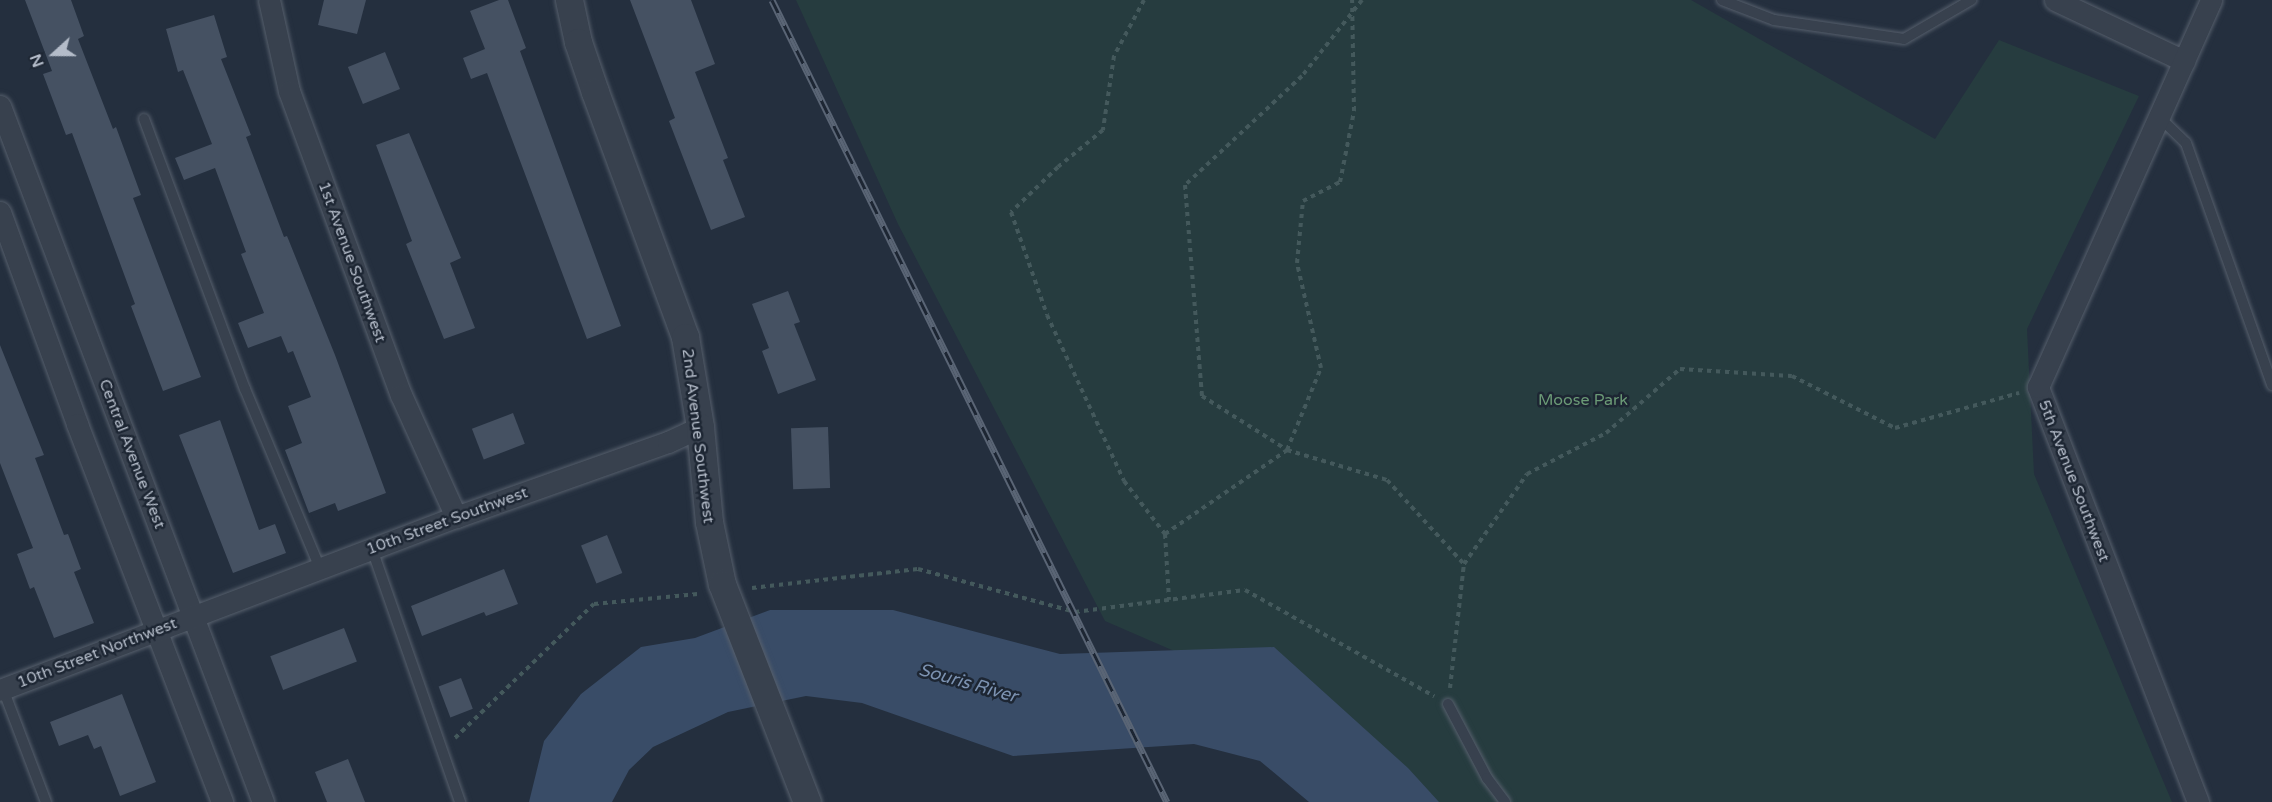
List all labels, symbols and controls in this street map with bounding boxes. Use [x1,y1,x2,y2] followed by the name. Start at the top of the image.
[24,24,84,84] north arrow
[26,51,49,70] text: N
[314,179,390,345] street label: 1st Avenue Southwest
[678,348,718,524] street label: 2nd Avenue Southwest
[95,377,169,531] street label: Central Avenue West
[1538,390,1628,410] park label: Moose Park
[2034,397,2114,565] street label: 5th Avenue Southwest
[364,483,530,559] street label: 10th Street Southwest
[14,614,180,692] street label: 10th Street Northwest
[916,659,1020,707] water label: Souris River

